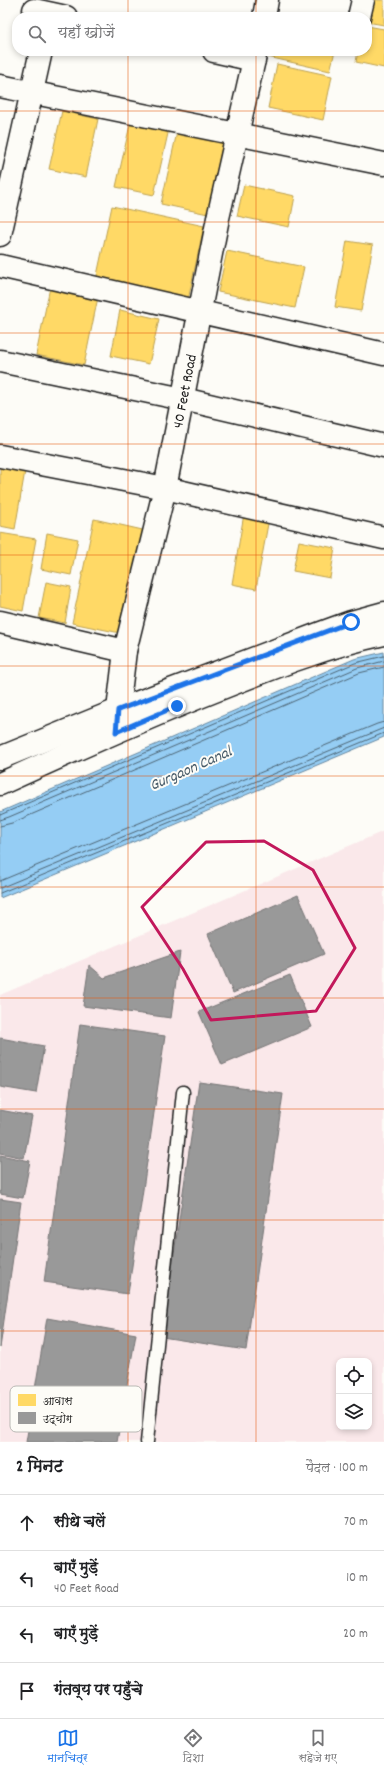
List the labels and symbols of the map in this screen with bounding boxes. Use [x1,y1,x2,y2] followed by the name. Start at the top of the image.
[168,353,204,430] street label: 40 Feet Road
[342,613,360,631] route start
[168,697,186,715] route end
[146,740,237,798] water label: Gurgaon Canal
[10,1386,142,1432] legend
[43,1394,73,1410] text: आवास
[42,1412,73,1428] text: उद्योग

